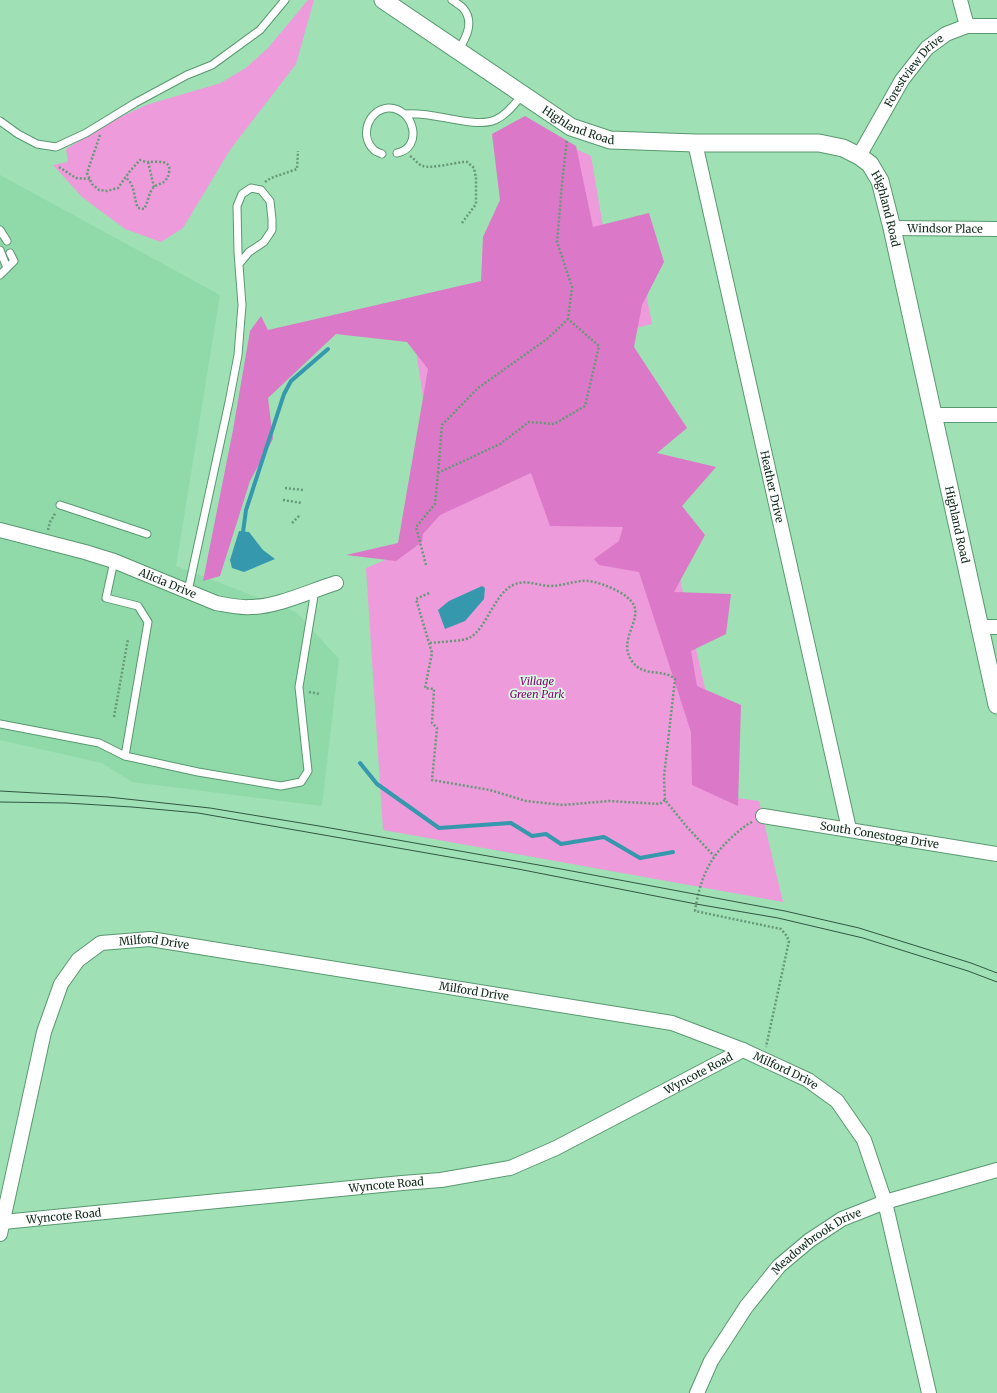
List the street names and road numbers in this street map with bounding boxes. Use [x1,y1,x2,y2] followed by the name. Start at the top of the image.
[881,31,946,110] street label: Forestview Drive
[540,103,615,147] street label: Highland Road
[868,168,903,248] street label: Highland Road
[906,221,983,236] street label: Windsor Place
[757,449,787,524] street label: Heather Drive
[942,485,973,565] street label: Highland Road
[136,565,199,601] street label: Alicia Drive
[819,818,940,852] street label: South Conestoga Drive
[118,932,190,952] street label: Milford Drive
[438,979,510,1004] street label: Milford Drive
[661,1049,735,1098] street label: Wyncote Road
[751,1049,821,1092] street label: Milford Drive
[347,1174,425,1195] street label: Wyncote Road
[24,1205,102,1227] street label: Wyncote Road
[768,1205,863,1277] street label: Meadowbrook Drive

